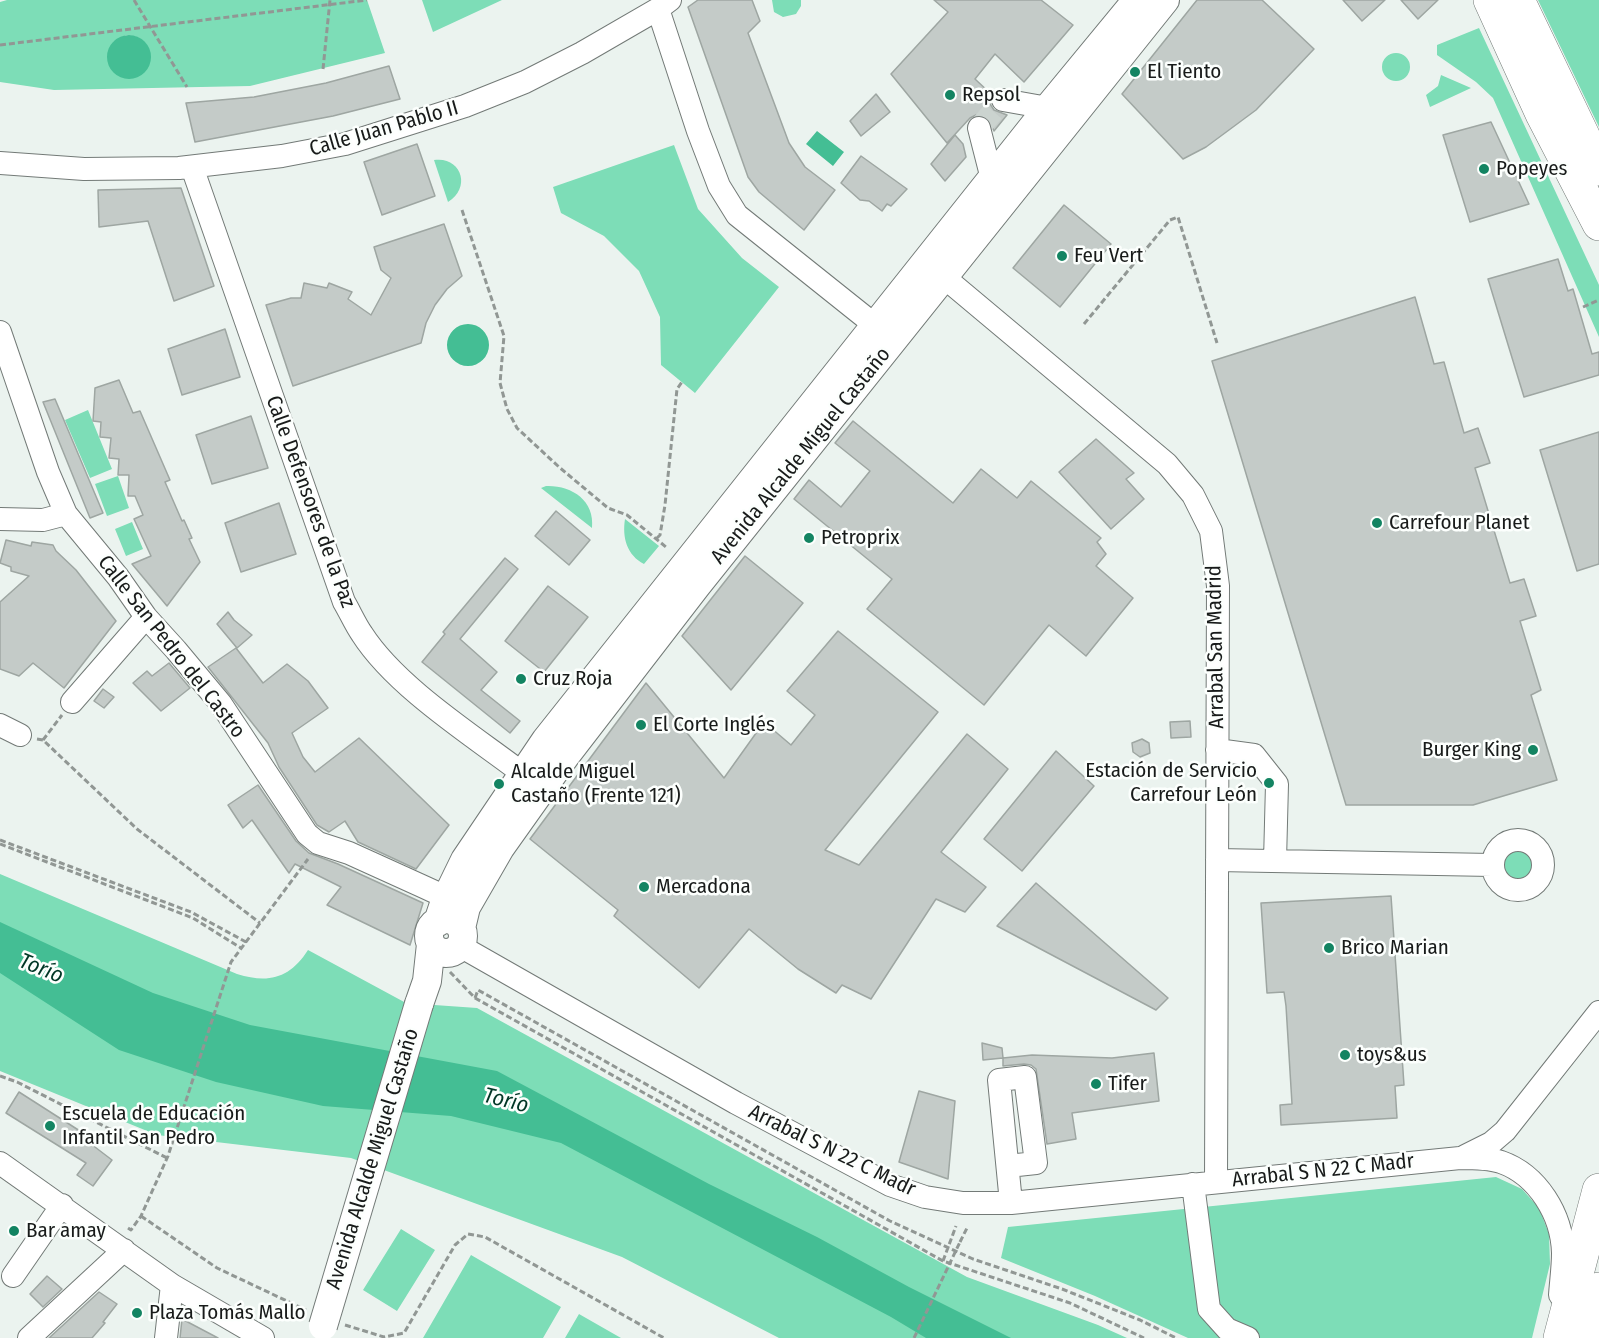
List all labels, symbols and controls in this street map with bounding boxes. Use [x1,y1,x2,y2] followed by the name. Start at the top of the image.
[1147,59,1221,85] place label: El Tiento
[1128,65,1142,79] marker: El Tiento
[962,82,1020,108] place label: Repsol
[943,88,957,102] marker: Repsol
[307,96,461,162] street label: Calle Juan Pablo II
[1496,156,1567,182] place label: Popeyes
[1477,162,1491,176] marker: Popeyes
[1074,243,1143,269] place label: Feu Vert
[1055,249,1069,263] marker: Feu Vert
[706,343,896,569] street label: Avenida Alcalde Miguel Castaño
[260,393,360,611] street label: Calle Defensores de la Paz
[1389,510,1530,536] place label: Carrefour Planet
[1370,516,1384,530] marker: Carrefour Planet
[821,525,899,551] place label: Petroprix
[802,531,816,545] marker: Petroprix
[92,551,250,743] street label: Calle San Pedro del Castro
[1202,565,1230,729] street label: Arrabal San Madrid
[533,666,613,692] place label: Cruz Roja
[514,672,528,686] marker: Cruz Roja
[653,712,775,738] place label: El Corte Inglés
[634,718,648,732] marker: El Corte Inglés
[1422,737,1521,763] place label: Burger King
[1526,743,1540,757] marker: Burger King
[1085,758,1257,808] place label: Estación de Servicio Carrefour León
[511,759,681,809] place label: Alcalde Miguel Castaño (Frente 121)
[1262,776,1276,790] marker: Estación de Servicio Carrefour León
[492,777,506,791] marker: Alcalde Miguel Castaño (Frente 121)
[656,874,751,900] place label: Mercadona
[637,880,651,894] marker: Mercadona
[1341,935,1449,961] place label: Brico Marian
[1322,941,1336,955] marker: Brico Marian
[15,948,67,990] water label: Torío
[321,1026,425,1292] street label: Avenida Alcalde Miguel Castaño
[1357,1042,1427,1068] place label: toys&us
[1338,1048,1352,1062] marker: toys&us
[1108,1071,1147,1097] place label: Tifer
[1089,1077,1103,1091] marker: Tifer
[481,1083,531,1119] water label: Torío
[744,1100,920,1202] street label: Arrabal S N 22 C Madr
[62,1101,245,1151] place label: Escuela de Educación Infantil San Pedro
[43,1119,57,1133] marker: Escuela de Educación Infantil San Pedro
[1231,1149,1415,1193] street label: Arrabal S N 22 C Madr
[26,1218,106,1244] place label: Bar amay
[7,1224,21,1238] marker: Bar amay
[149,1300,306,1326] place label: Plaza Tomás Mallo
[130,1306,144,1320] marker: Plaza Tomás Mallo

